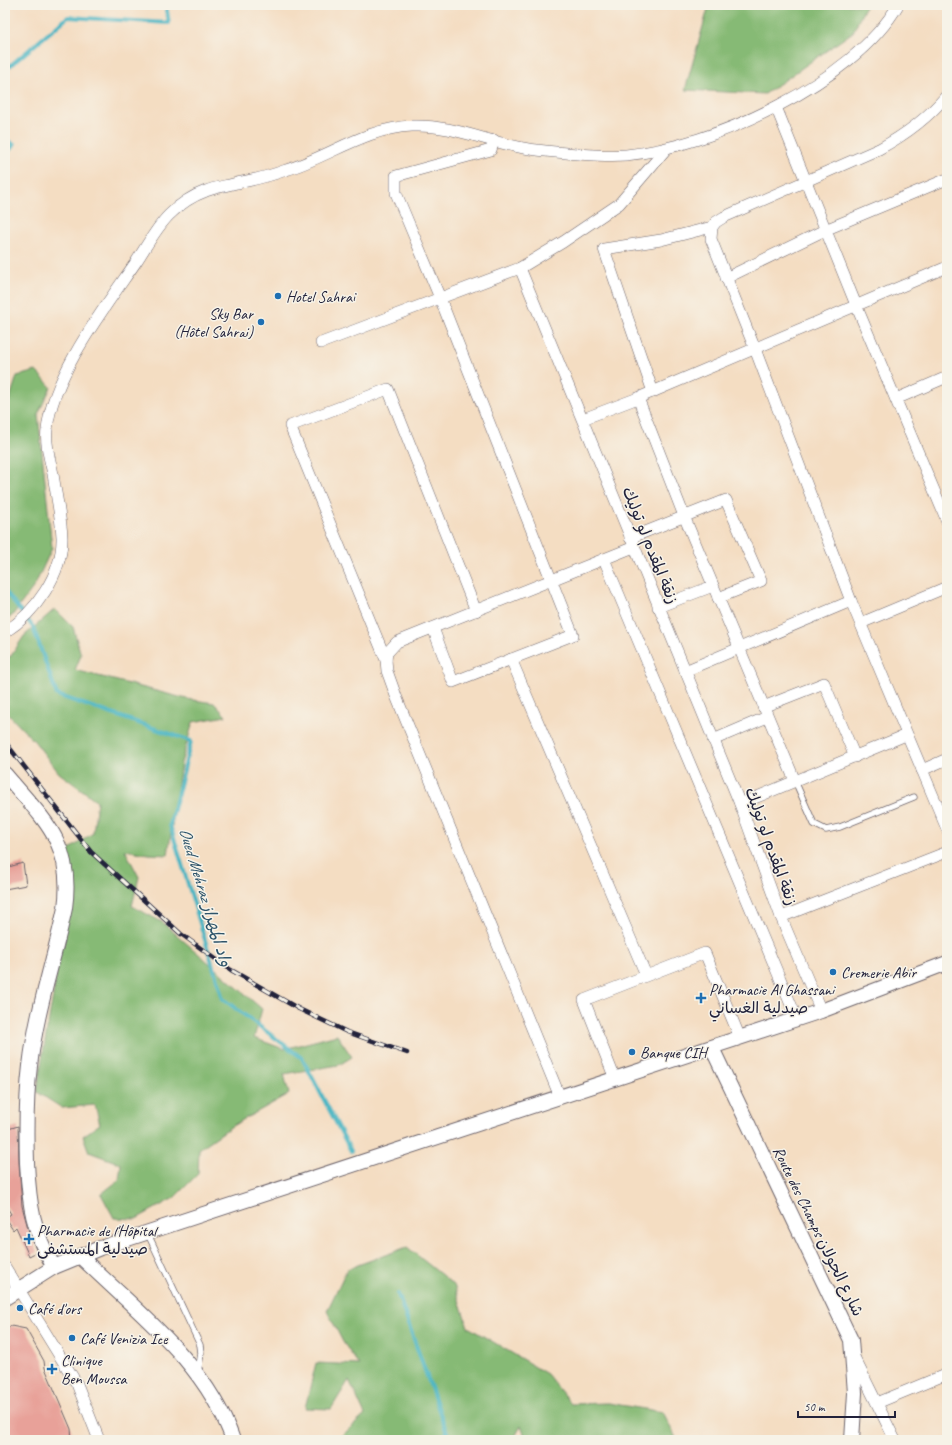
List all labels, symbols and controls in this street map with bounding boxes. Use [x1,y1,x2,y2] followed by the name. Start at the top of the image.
[286,287,357,307] place label: Hotel Sahrai
[273,291,283,301] marker: Hotel Sahrai
[174,304,254,342] place label: Sky Bar (Hôtel Sahrai)
[256,317,266,327] marker: Sky Bar (Hôtel Sahrai)
[616,484,683,608] street label: زنقة المقدم لو توليك
[739,785,802,909] street label: زنقة المقدم لو توليك
[174,825,237,969] water label: Oued Mehraz واد المهراز
[841,963,917,983] place label: Cremerie Abir
[828,967,838,977] marker: Cremerie Abir
[709,980,836,1022] place label: Pharmacie Al Ghassani صيدلية الغساني
[696,993,706,1003] marker: Pharmacie Al Ghassani صيدلية الغساني
[640,1043,709,1063] place label: Banque CIH
[627,1047,637,1057] marker: Banque CIH
[767,1143,868,1320] street label: Route des Champs شارع الجولان
[37,1221,159,1259] place label: Pharmacie de l'Hôpital صيدلية المستشفى
[24,1234,34,1244] marker: Pharmacie de l'Hôpital صيدلية المستشفى
[28,1299,83,1319] place label: Café d'ors
[15,1303,25,1313] marker: Café d'ors
[80,1329,169,1349] place label: Café Venizia Ice
[67,1333,77,1343] marker: Café Venizia Ice
[61,1351,128,1389] place label: Clinique Ben Moussa
[46,1363,58,1375] marker: Clinique Ben Moussa
[798,1393,895,1419] scale bar
[804,1399,826,1415] text: 50 m

